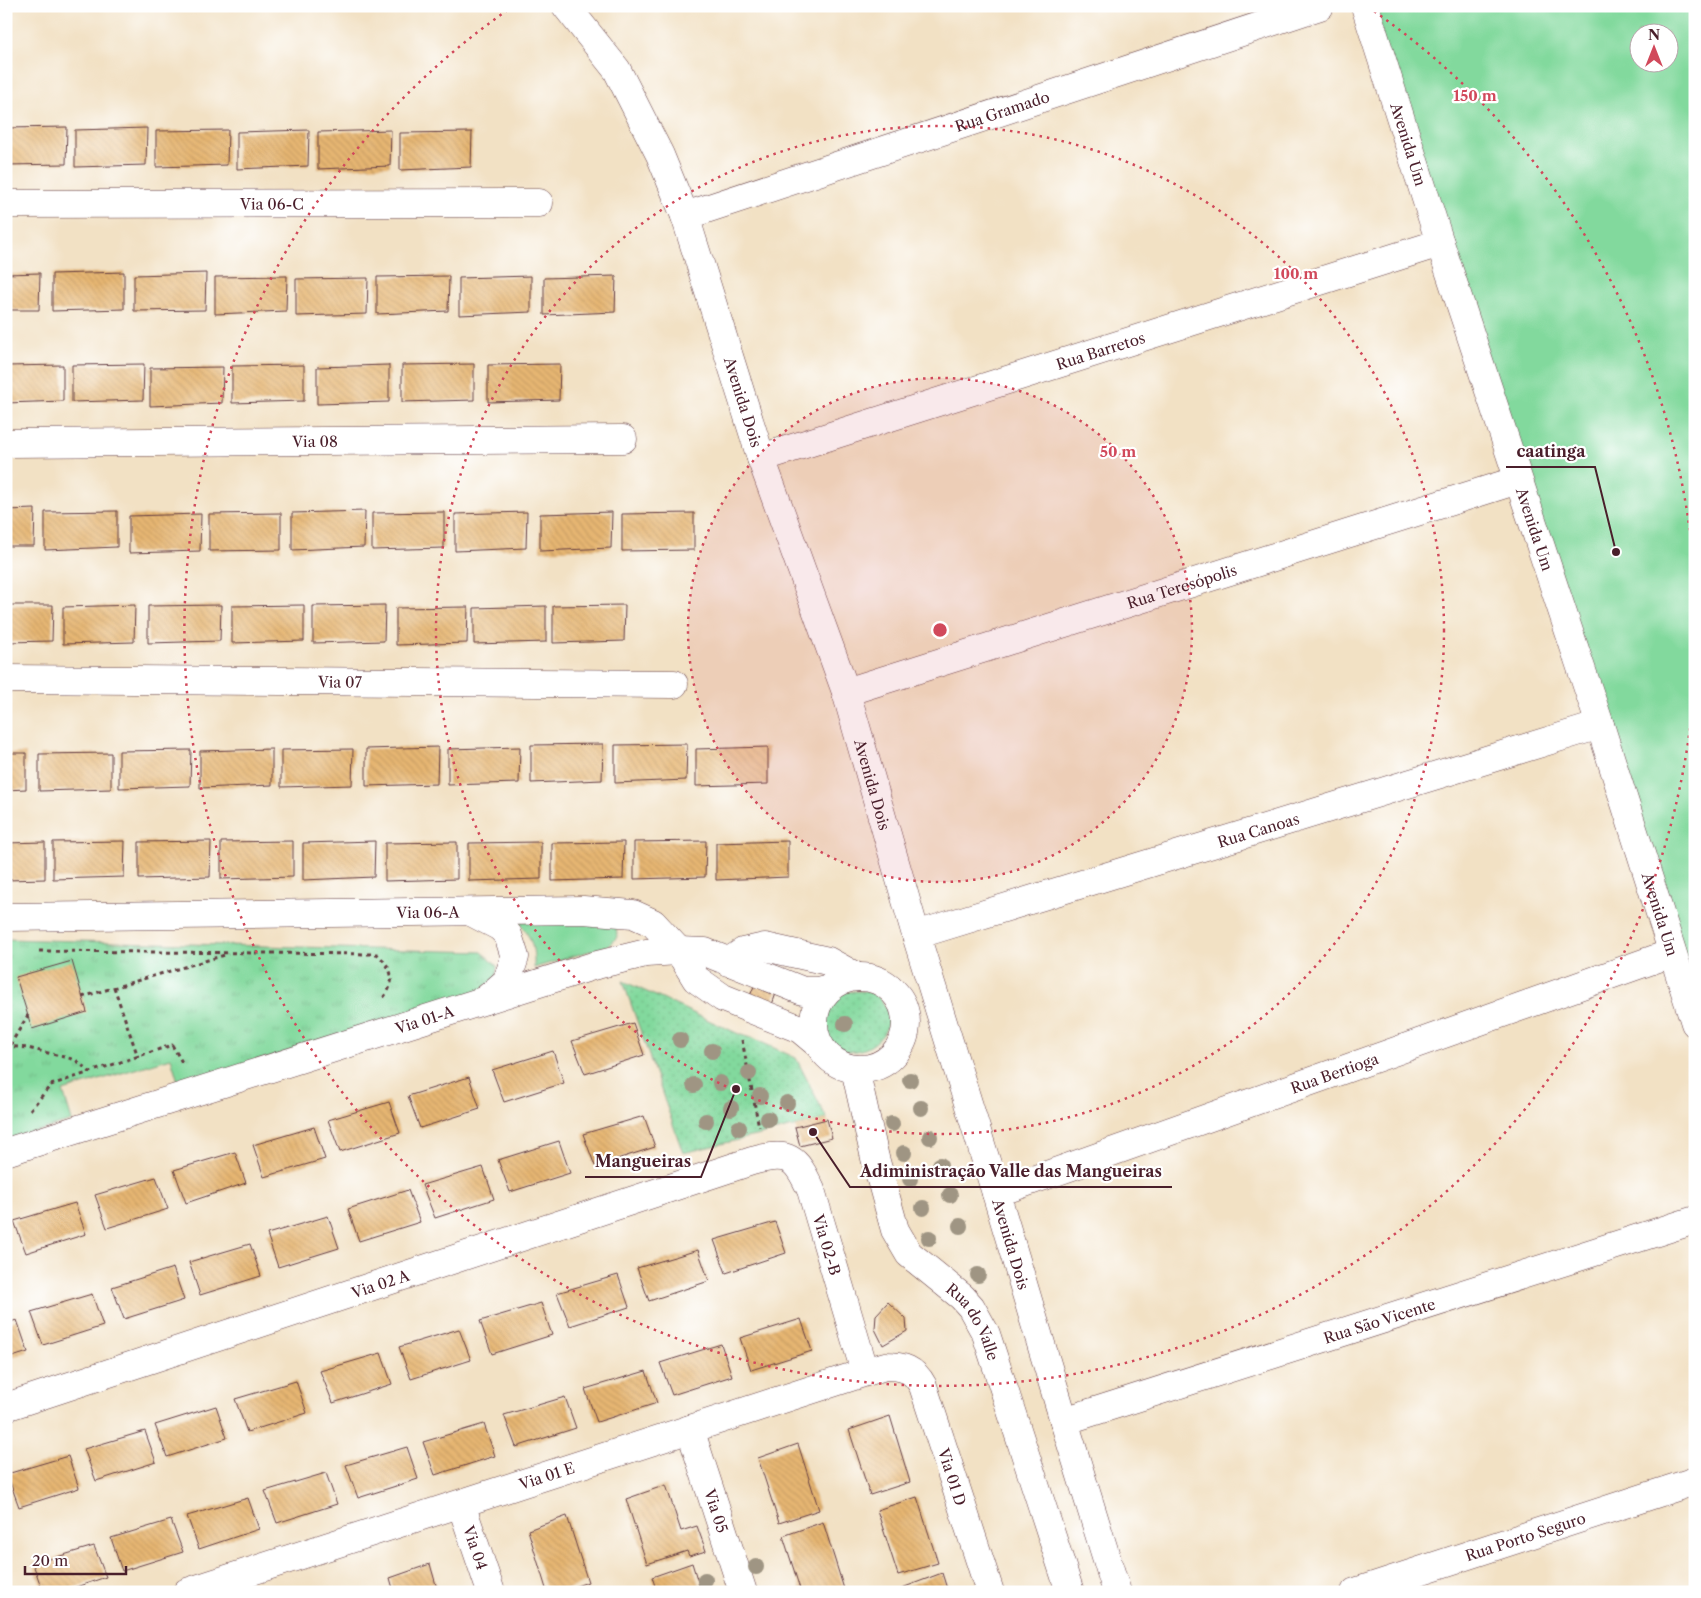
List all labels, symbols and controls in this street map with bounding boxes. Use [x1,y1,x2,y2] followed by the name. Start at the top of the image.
[1628,22,1678,72] north arrow
[1648,26,1660,44] text: N
[1453,86,1497,105] text: 150 m
[952,87,1052,136] street label: Rua Gramado
[1386,99,1431,188] street label: Avenida Um
[239,194,304,213] street label: Via 06-C
[1274,264,1318,283] text: 100 m
[1054,328,1147,374] street label: Rua Barretos
[720,354,767,450] street label: Avenida Dois
[291,431,338,451] street label: Via 08
[1506,436,1595,467] callout: caatinga
[1517,441,1586,461] text: caatinga
[1100,442,1136,461] text: 50 m
[1512,484,1558,573] street label: Avenida Um
[1124,560,1239,612] street label: Rua Teresópolis
[931,621,949,639] centre of rings
[317,672,363,691] street label: Via 07
[850,736,895,832] street label: Avenida Dois
[1215,808,1301,851] street label: Rua Canoas
[1638,869,1682,958] street label: Avenida Um
[395,902,461,922] street label: Via 06-A
[392,1001,457,1038] street label: Via 01-A
[1288,1049,1381,1097] street label: Rua Bertioga
[585,1146,701,1177] callout: Mangueiras
[595,1151,691,1171] text: Mangueiras
[850,1156,1172,1187] callout: Adiministração Valle das Mangueiras
[859,1161,1162,1181] text: Adiministração Valle das Mangueiras
[988,1196,1034,1292] street label: Avenida Dois
[809,1211,845,1277] street label: Via 02-B
[348,1265,412,1302] street label: Via 02 A
[943,1279,1003,1363] street label: Rua do Valle
[1321,1294,1438,1347] street label: Rua São Vicente
[934,1445,971,1508] street label: Via 01 D
[515,1458,577,1494] street label: Via 01 E
[700,1486,733,1535] street label: Via 05
[1463,1508,1588,1565] street label: Rua Porto Seguro
[459,1522,492,1572] street label: Via 04
[25,1543,126,1575] scale bar
[32,1551,68,1570] text: 20 m

